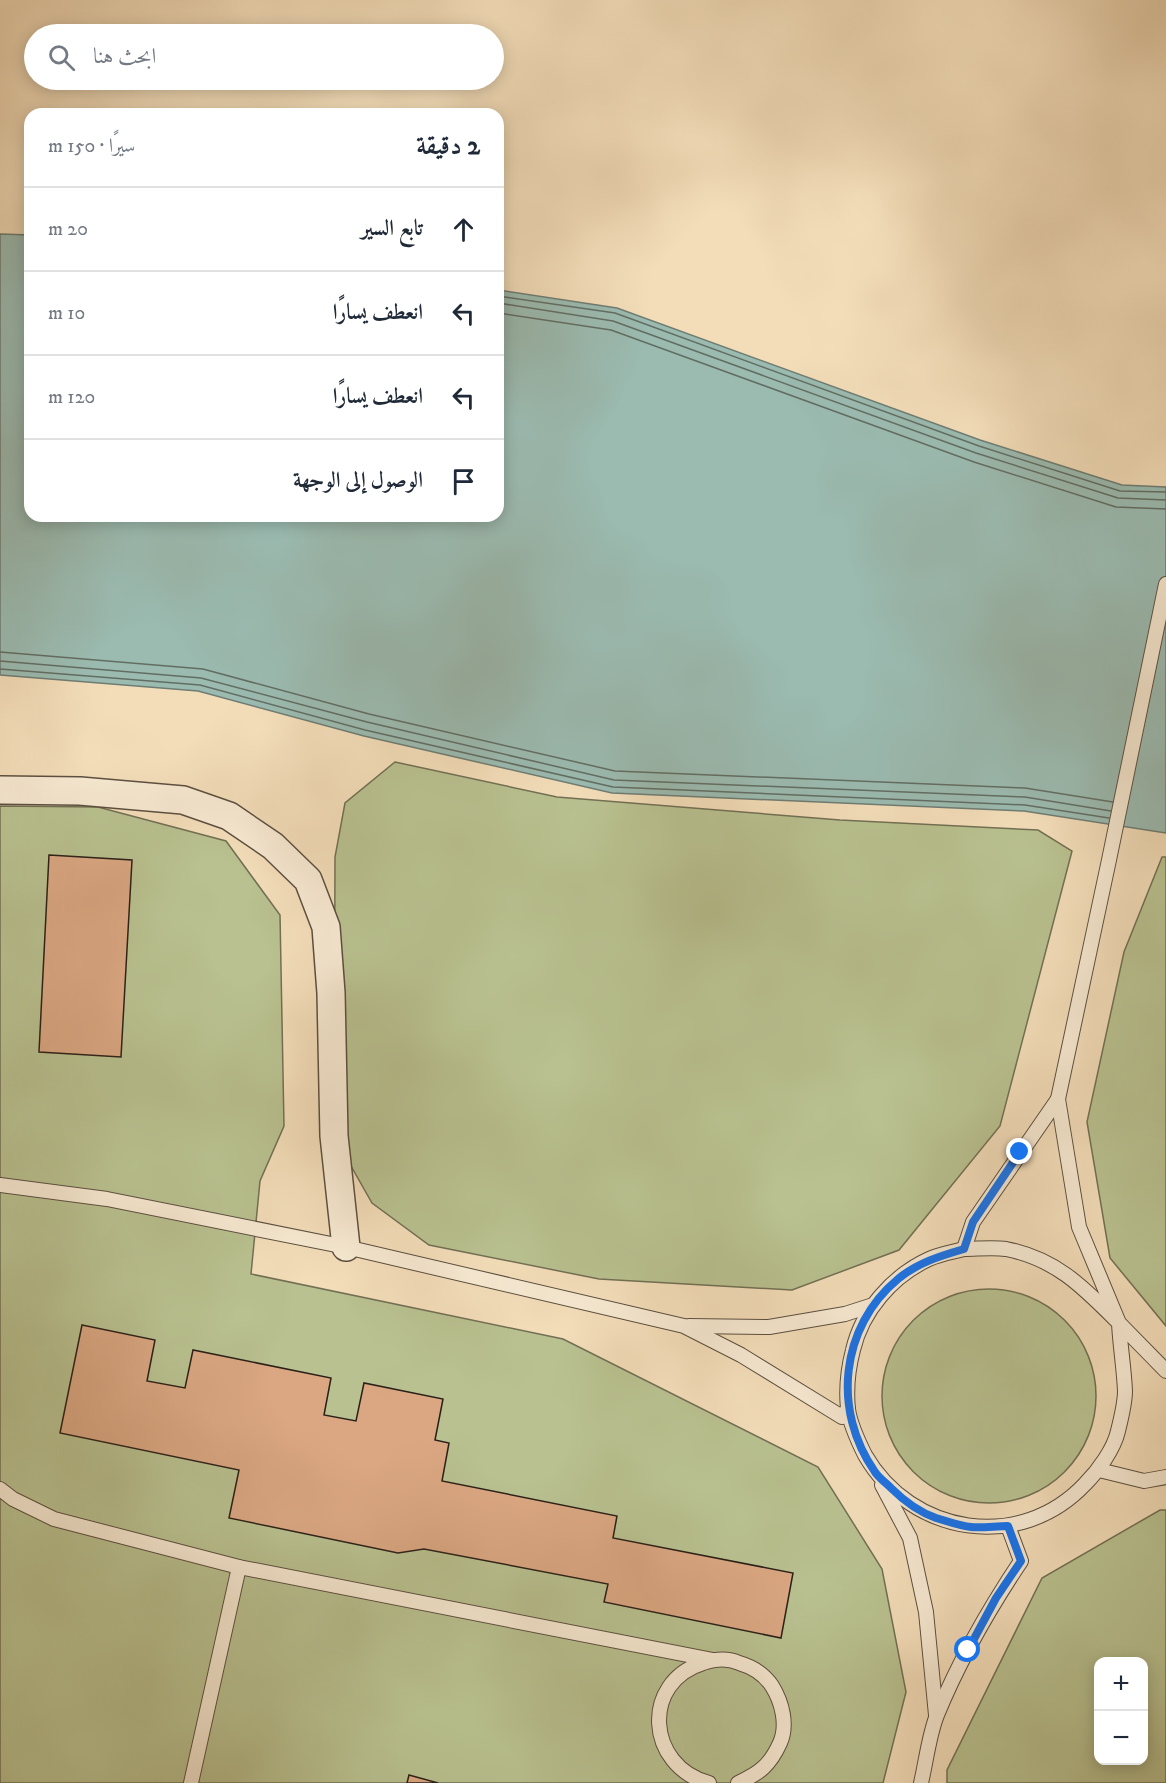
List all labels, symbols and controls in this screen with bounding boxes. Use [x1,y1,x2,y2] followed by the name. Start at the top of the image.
[24,24,504,90] search box
[45,41,78,74] icon: search
[93,43,156,70] text: ابحث هنا
[416,130,480,163] text: 2 دقيقة
[48,134,135,159] text: سيرًا · 150 m
[447,213,480,246] icon: ahead
[361,215,423,242] text: تابع السير
[48,217,88,242] text: 20 m
[447,297,480,330] icon: left
[333,299,423,326] text: انعطف يسارًا
[48,301,85,326] text: 10 m
[447,381,480,414] icon: left
[333,383,423,410] text: انعطف يسارًا
[48,385,95,410] text: 120 m
[447,465,480,498] icon: arrive
[293,467,423,494] text: الوصول إلى الوجهة
[1006,1138,1032,1164] route end
[954,1636,980,1662] route start
[1094,1657,1148,1765] map controls
[1094,1657,1148,1711] button: +
[1094,1711,1148,1765] button: −

